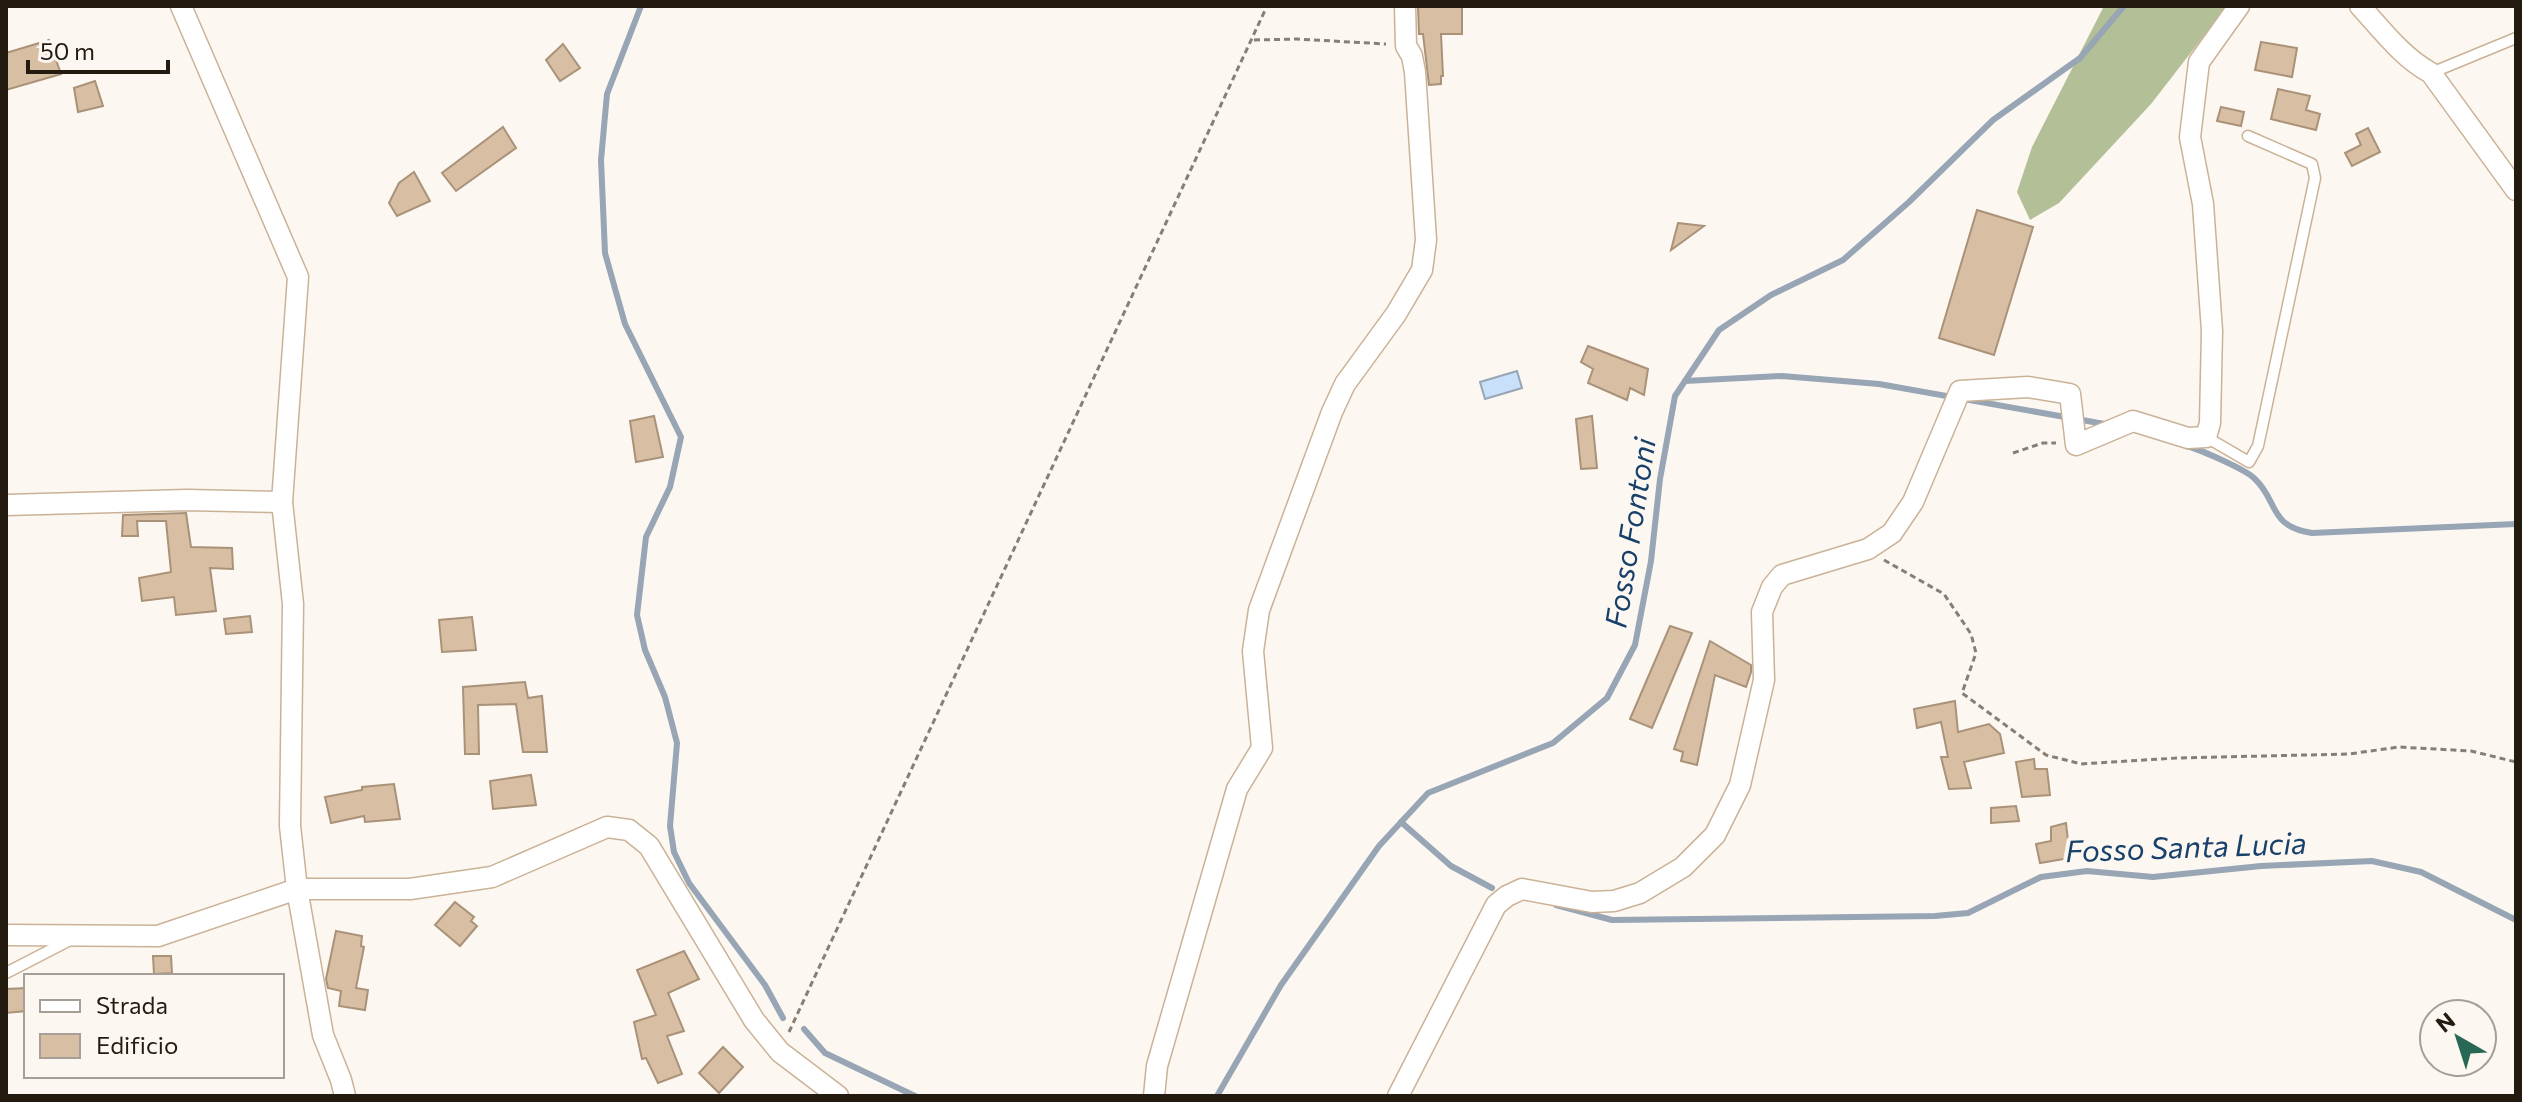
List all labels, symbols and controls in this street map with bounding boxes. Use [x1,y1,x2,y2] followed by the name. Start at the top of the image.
[28,24,168,74] scale bar
[40,36,95,65] text: 50 m
[1595,434,1662,630] water label: Fosso Fontoni
[2065,823,2307,868] water label: Fosso Santa Lucia
[24,974,284,1078] legend
[96,990,168,1019] text: Strada
[2418,998,2498,1078] north arrow
[2430,1006,2460,1038] text: N
[96,1030,178,1059] text: Edificio

